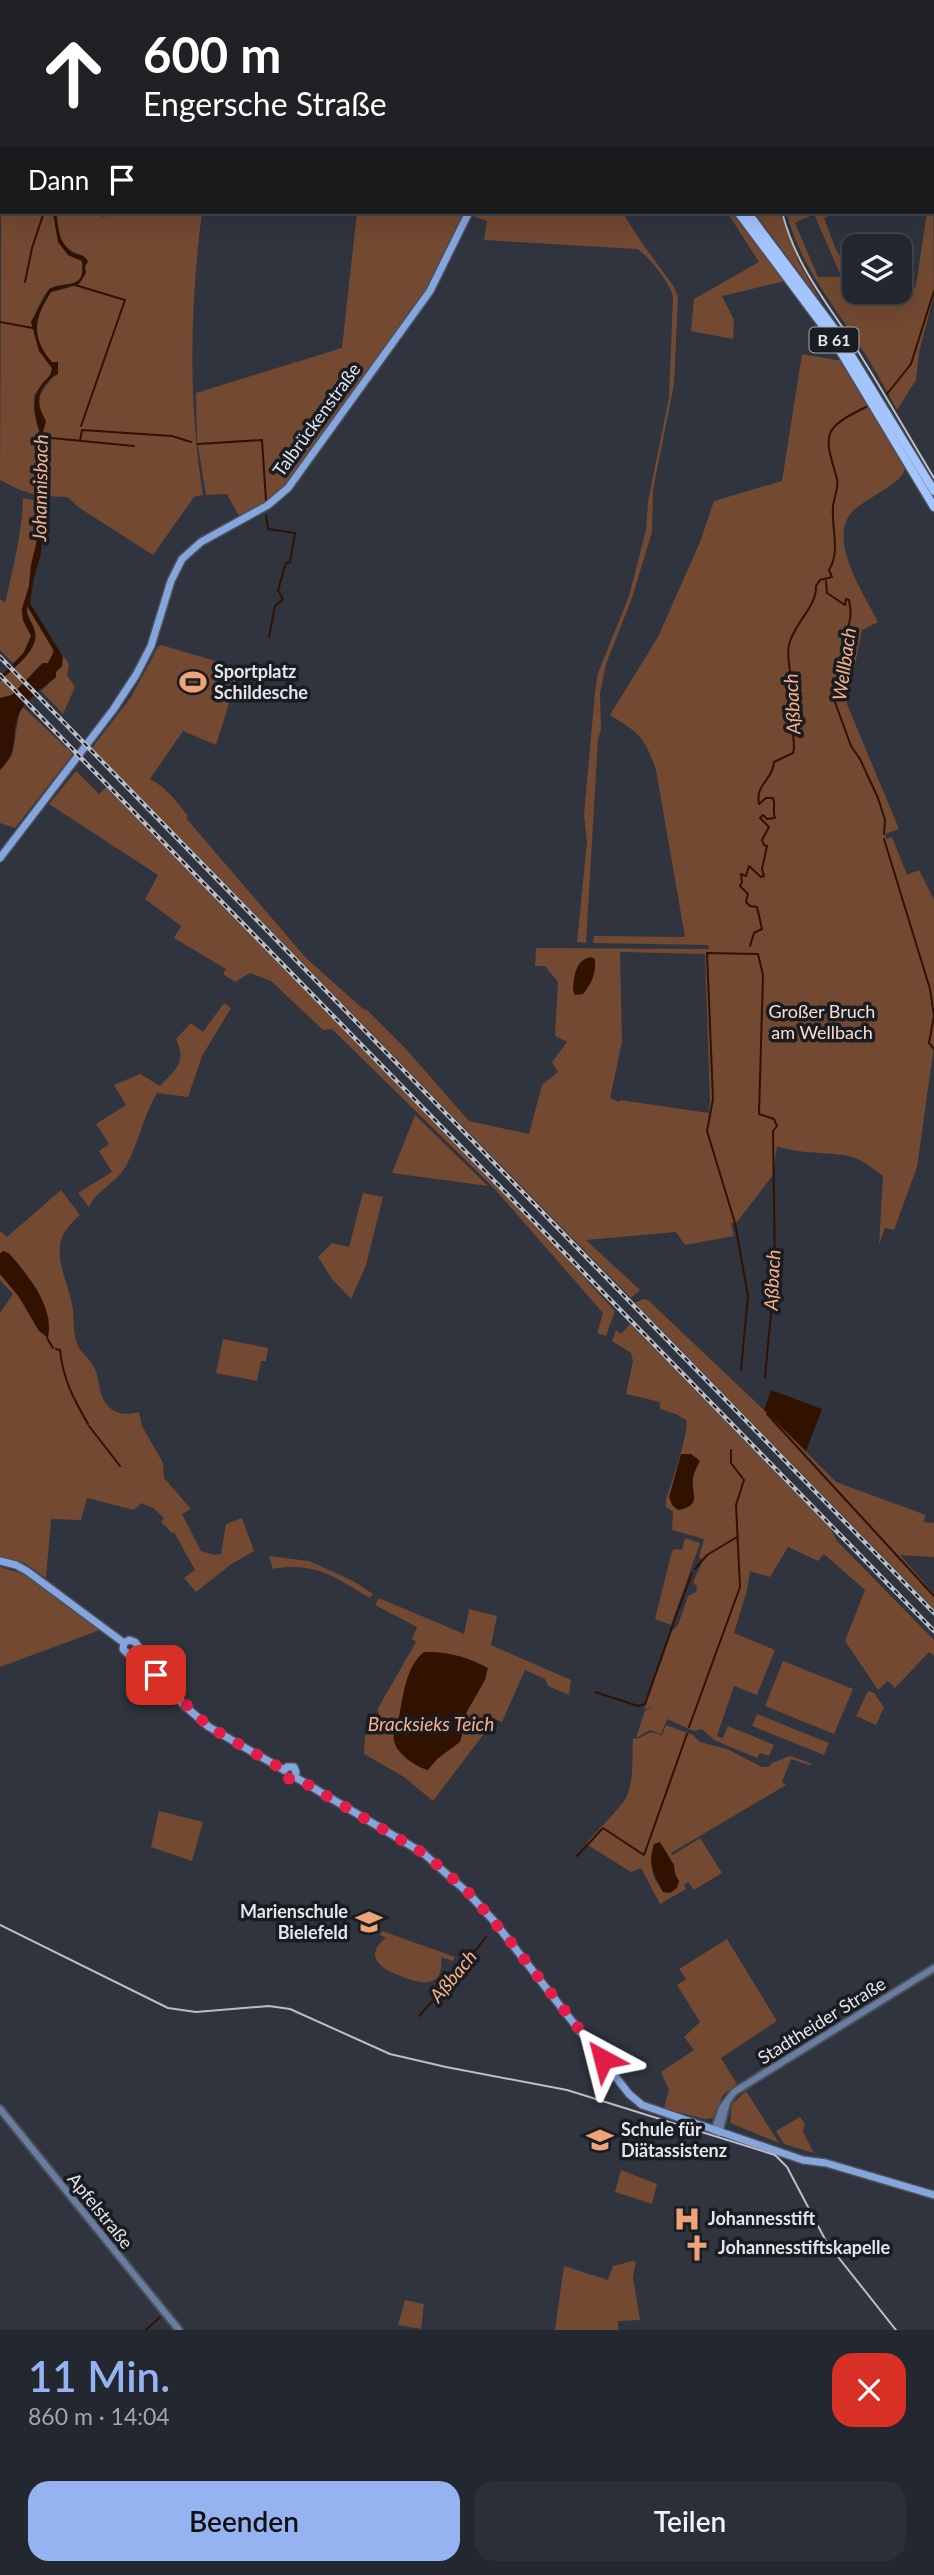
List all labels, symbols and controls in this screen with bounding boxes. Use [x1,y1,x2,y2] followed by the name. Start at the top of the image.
[143,25,281,83] text: 600 m
[28,28,119,119] icon: ahead
[143,84,387,123] text: Engersche Straße
[103,161,141,199] icon: arrive
[28,164,89,196] text: Dann
[842,234,912,304] map controls
[842,234,912,304] button: layers
[810,328,858,352] road number: B 61
[268,358,365,480] street label: Talbrückenstraße
[27,434,52,543] water label: Johannisbach
[827,626,860,702] water label: Wellbach
[214,660,308,703] place label: Sportplatz Schildesche
[178,667,208,697] sports icon: Sportplatz Schildesche
[778,673,805,736] water label: Aßbach
[769,1000,875,1043] park label: Großer Bruch am Wellbach
[758,1249,785,1312] water label: Aßbach
[126,1645,186,1705] pin
[137,1656,175,1694] icon: arrive
[368,1712,494,1735] water label: Bracksieks Teich
[240,1900,348,1943] place label: Marienschule Bielefeld
[354,1907,384,1937] school or university icon: Marienschule Bielefeld
[424,1945,481,2007] water label: Aßbach
[753,1972,889,2068] street label: Stadtheider Straße
[566,2022,640,2096] position arrow
[621,2118,727,2161] place label: Schule für Diätassistenz
[585,2125,615,2155] school or university icon: Schule für Diätassistenz
[63,2168,138,2253] street label: Apfelstraße
[672,2204,702,2234] hospital icon: Johannesstift
[708,2207,815,2229] place label: Johannesstift
[682,2233,712,2263] church icon: Johannesstiftskapelle
[718,2236,891,2258] place label: Johannesstiftskapelle
[28,2351,170,2401] text: 11 Min.
[832,2353,906,2427] button: close
[28,2402,170,2430] text: 860 m · 14:04
[28,2481,460,2561] button: Beenden
[474,2481,906,2561] button: Teilen

